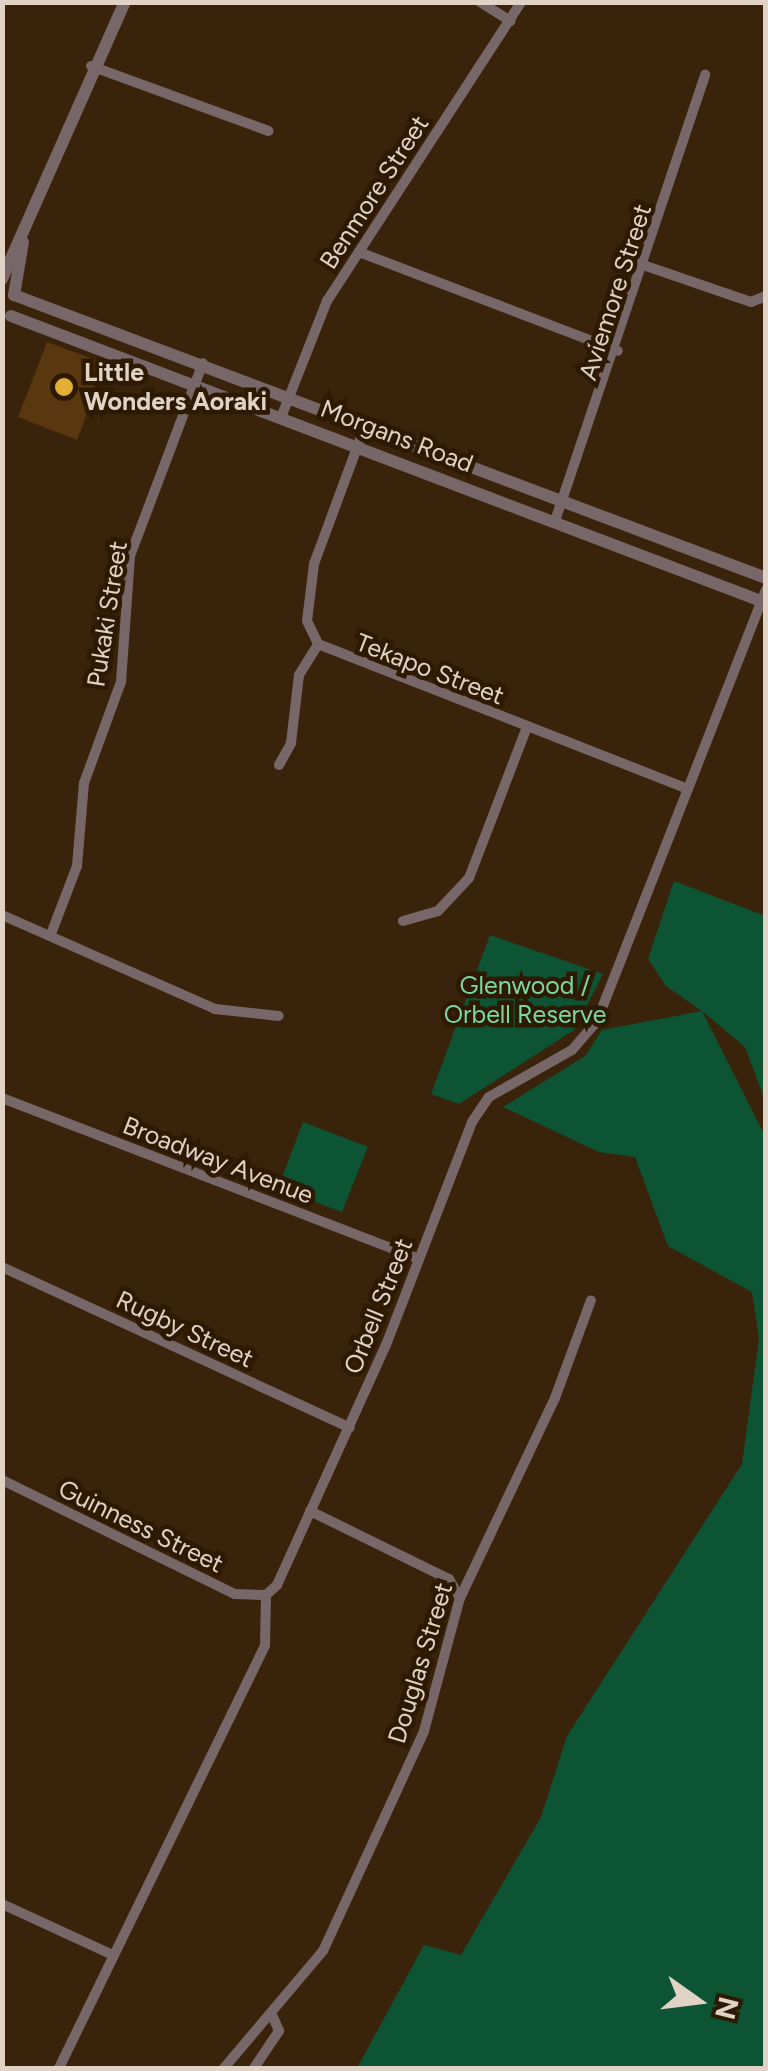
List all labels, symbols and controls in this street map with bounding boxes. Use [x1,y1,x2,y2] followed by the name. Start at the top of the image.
[313,110,435,274] street label: Benmore Street
[572,200,658,384] street label: Aviemore Street
[84,358,267,417] place label: Little Wonders Aoraki
[53,376,75,398] marker: Little Wonders Aoraki
[317,393,477,479] street label: Morgans Road
[81,539,133,689] street label: Pukaki Street
[352,627,508,711] street label: Tekapo Street
[444,971,606,1030] park label: Glenwood / Orbell Reserve
[119,1110,317,1210] street label: Broadway Avenue
[337,1234,419,1378] street label: Orbell Street
[112,1284,258,1374] street label: Rugby Street
[54,1473,228,1579] street label: Guinness Street
[381,1579,459,1747] street label: Douglas Street
[648,1951,748,2051] north arrow
[708,1994,746,2023] text: N

